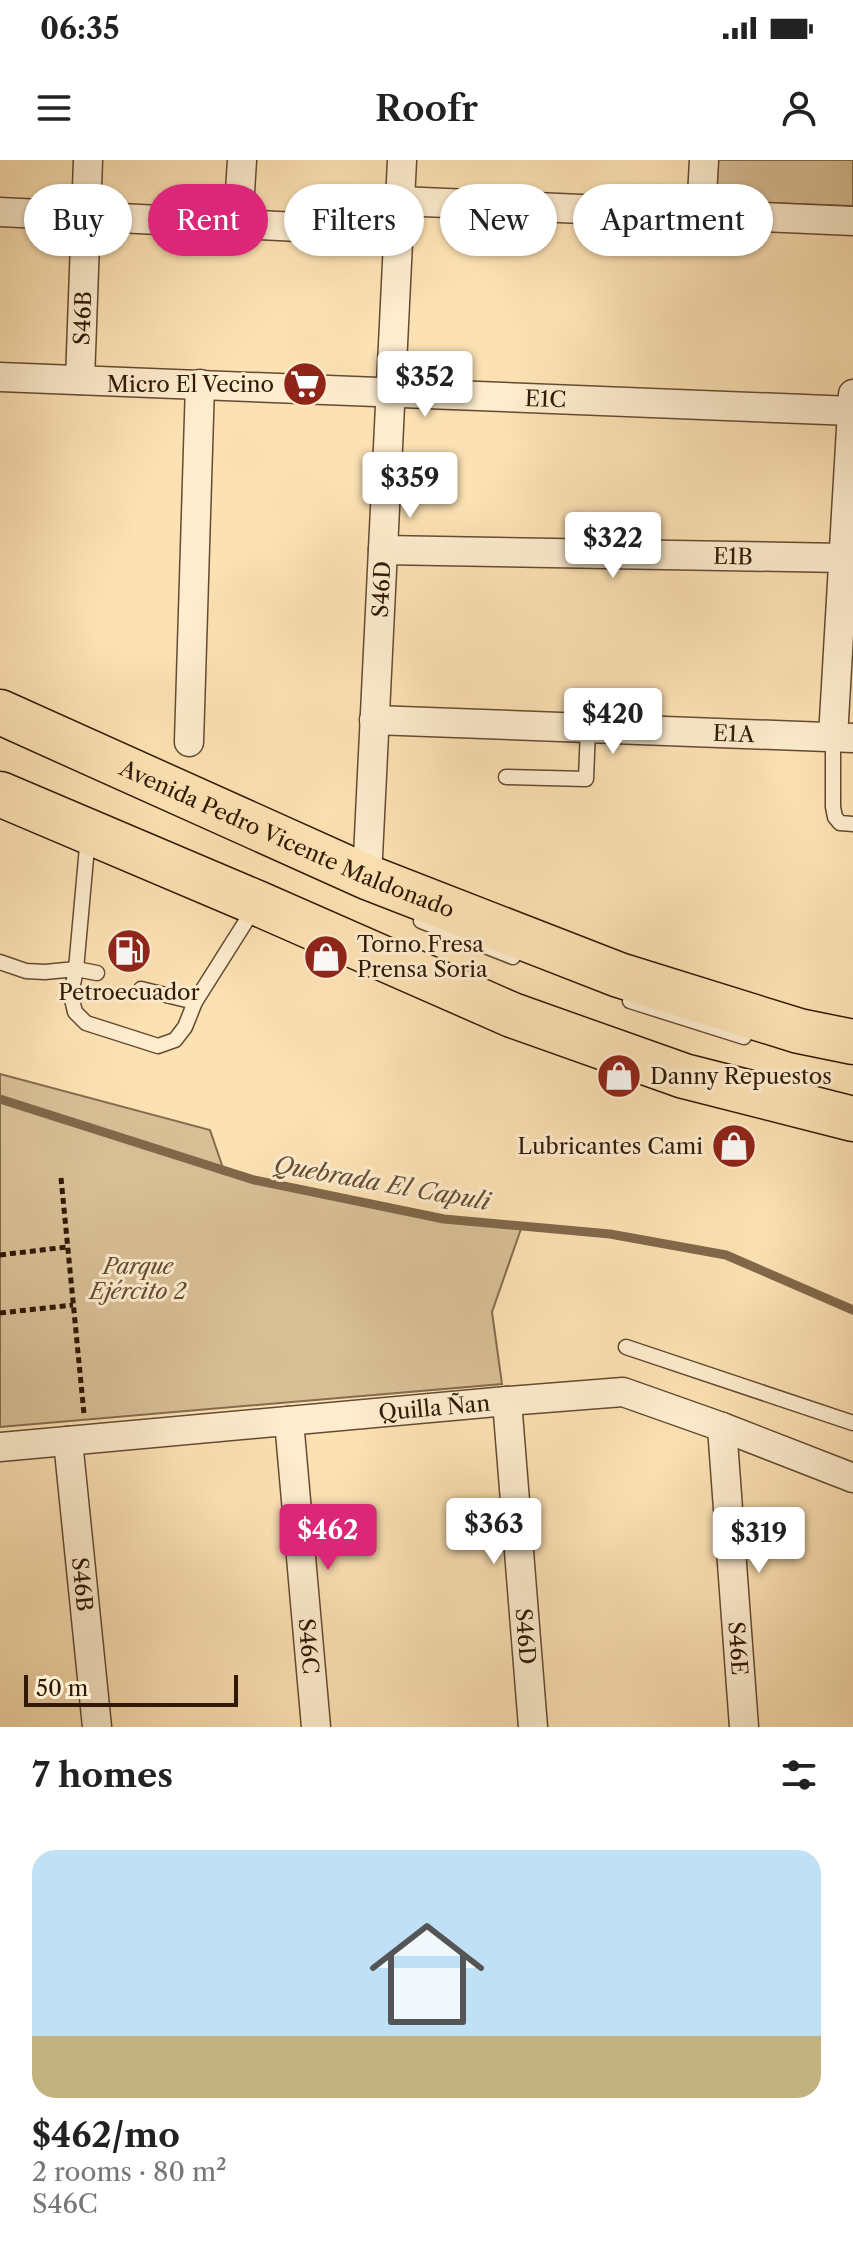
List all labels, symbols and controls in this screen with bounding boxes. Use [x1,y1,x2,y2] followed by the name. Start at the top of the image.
[40,10,119,47] text: 06:35
[32,86,76,130] icon: menu
[375,86,478,130] text: Roofr
[777,86,821,130] icon: person
[24,184,132,256] chip: Buy
[148,184,268,256] chip: Rent
[284,184,424,256] chip: Filters
[440,184,557,256] chip: New
[573,184,773,256] chip: Apartment
[68,290,97,346] street label: S46B
[378,351,472,419] pin: $352
[281,360,329,408] supermarket icon: Micro El Vecino
[396,361,454,393] text: $352
[107,371,274,398] place label: Micro El Vecino
[524,384,567,413] street label: E1C
[363,452,457,520] pin: $359
[380,462,440,494] text: $359
[566,512,660,580] pin: $322
[583,522,643,554] text: $322
[713,542,753,570] street label: E1B
[366,560,396,618] street label: S46D
[566,688,660,756] pin: $420
[582,698,644,730] text: $420
[712,719,756,748] street label: E1A
[115,754,458,923] street label: Avenida Pedro Vicente Maldonado
[105,927,153,975] fuel station icon: Petroecuador
[357,931,488,983] place label: Torno Fresa Prensa Soria
[302,933,350,981] shop icon: Torno Fresa Prensa Soria
[58,979,200,1006] place label: Petroecuador
[595,1052,643,1100] shop icon: Danny Repuestos
[650,1063,832,1090] place label: Danny Repuestos
[710,1122,758,1170] shop icon: Lubricantes Cami
[518,1133,703,1160] place label: Lubricantes Cami
[272,1150,494,1217] water label: Quebrada El Capuli
[88,1253,188,1305] park label: Parque Ejército 2
[377,1389,491,1426] street label: Quilla Ñan
[447,1498,541,1566] pin: $363
[281,1504,375,1572] pin: $462
[712,1507,806,1575] pin: $319
[464,1508,524,1540] text: $363
[298,1514,358,1546] text: $462
[731,1517,787,1549] text: $319
[66,1556,99,1613] street label: S46B
[510,1607,541,1666] street label: S46D
[293,1617,325,1675] street label: S46C
[723,1621,754,1676] street label: S46E
[24,1671,238,1707] scale bar
[36,1675,88,1702] text: 50 m
[777,1753,821,1797] icon: filters
[32,1754,173,1796] text: 7 homes
[355,1902,499,2046] icon: home
[32,2114,180,2156] text: $462/mo
[32,2156,227,2188] text: 2 rooms · 80 m²
[32,2188,98,2220] text: S46C

